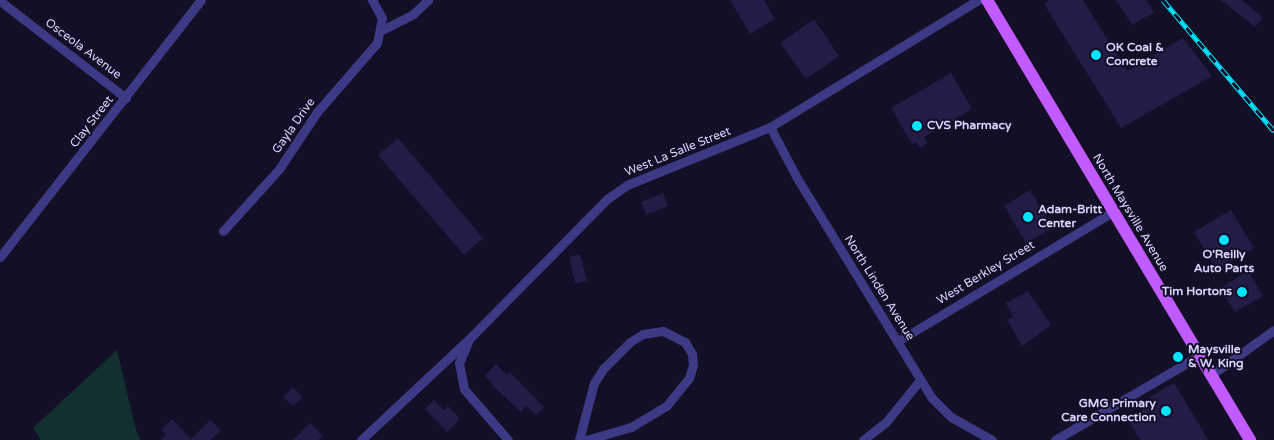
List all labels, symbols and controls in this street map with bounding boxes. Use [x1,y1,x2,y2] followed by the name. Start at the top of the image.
[42,16,124,82] street label: Osceola Avenue
[1106,41,1164,69] place label: OK Coal & Concrete
[1090,49,1102,61] marker: OK Coal & Concrete
[67,93,117,151] street label: Clay Street
[270,95,318,157] street label: Gayla Drive
[927,119,1011,133] place label: CVS Pharmacy
[911,120,923,132] marker: CVS Pharmacy
[623,124,733,180] street label: West La Salle Street
[1089,151,1171,275] street label: North Maysville Avenue
[1038,203,1102,231] place label: Adam-Britt Center
[1022,211,1034,223] marker: Adam-Britt Center
[841,233,917,343] street label: North Linden Avenue
[1218,234,1230,246] marker: O'Reilly Auto Parts
[934,238,1038,308] street label: West Berkley Street
[1194,248,1254,276] place label: O'Reilly Auto Parts
[1162,285,1232,299] place label: Tim Hortons
[1236,286,1248,298] marker: Tim Hortons
[1188,343,1244,371] place label: Maysville & W. King
[1172,351,1184,363] marker: Maysville & W. King
[1061,397,1156,425] place label: GMG Primary Care Connection
[1160,405,1172,417] marker: GMG Primary Care Connection

